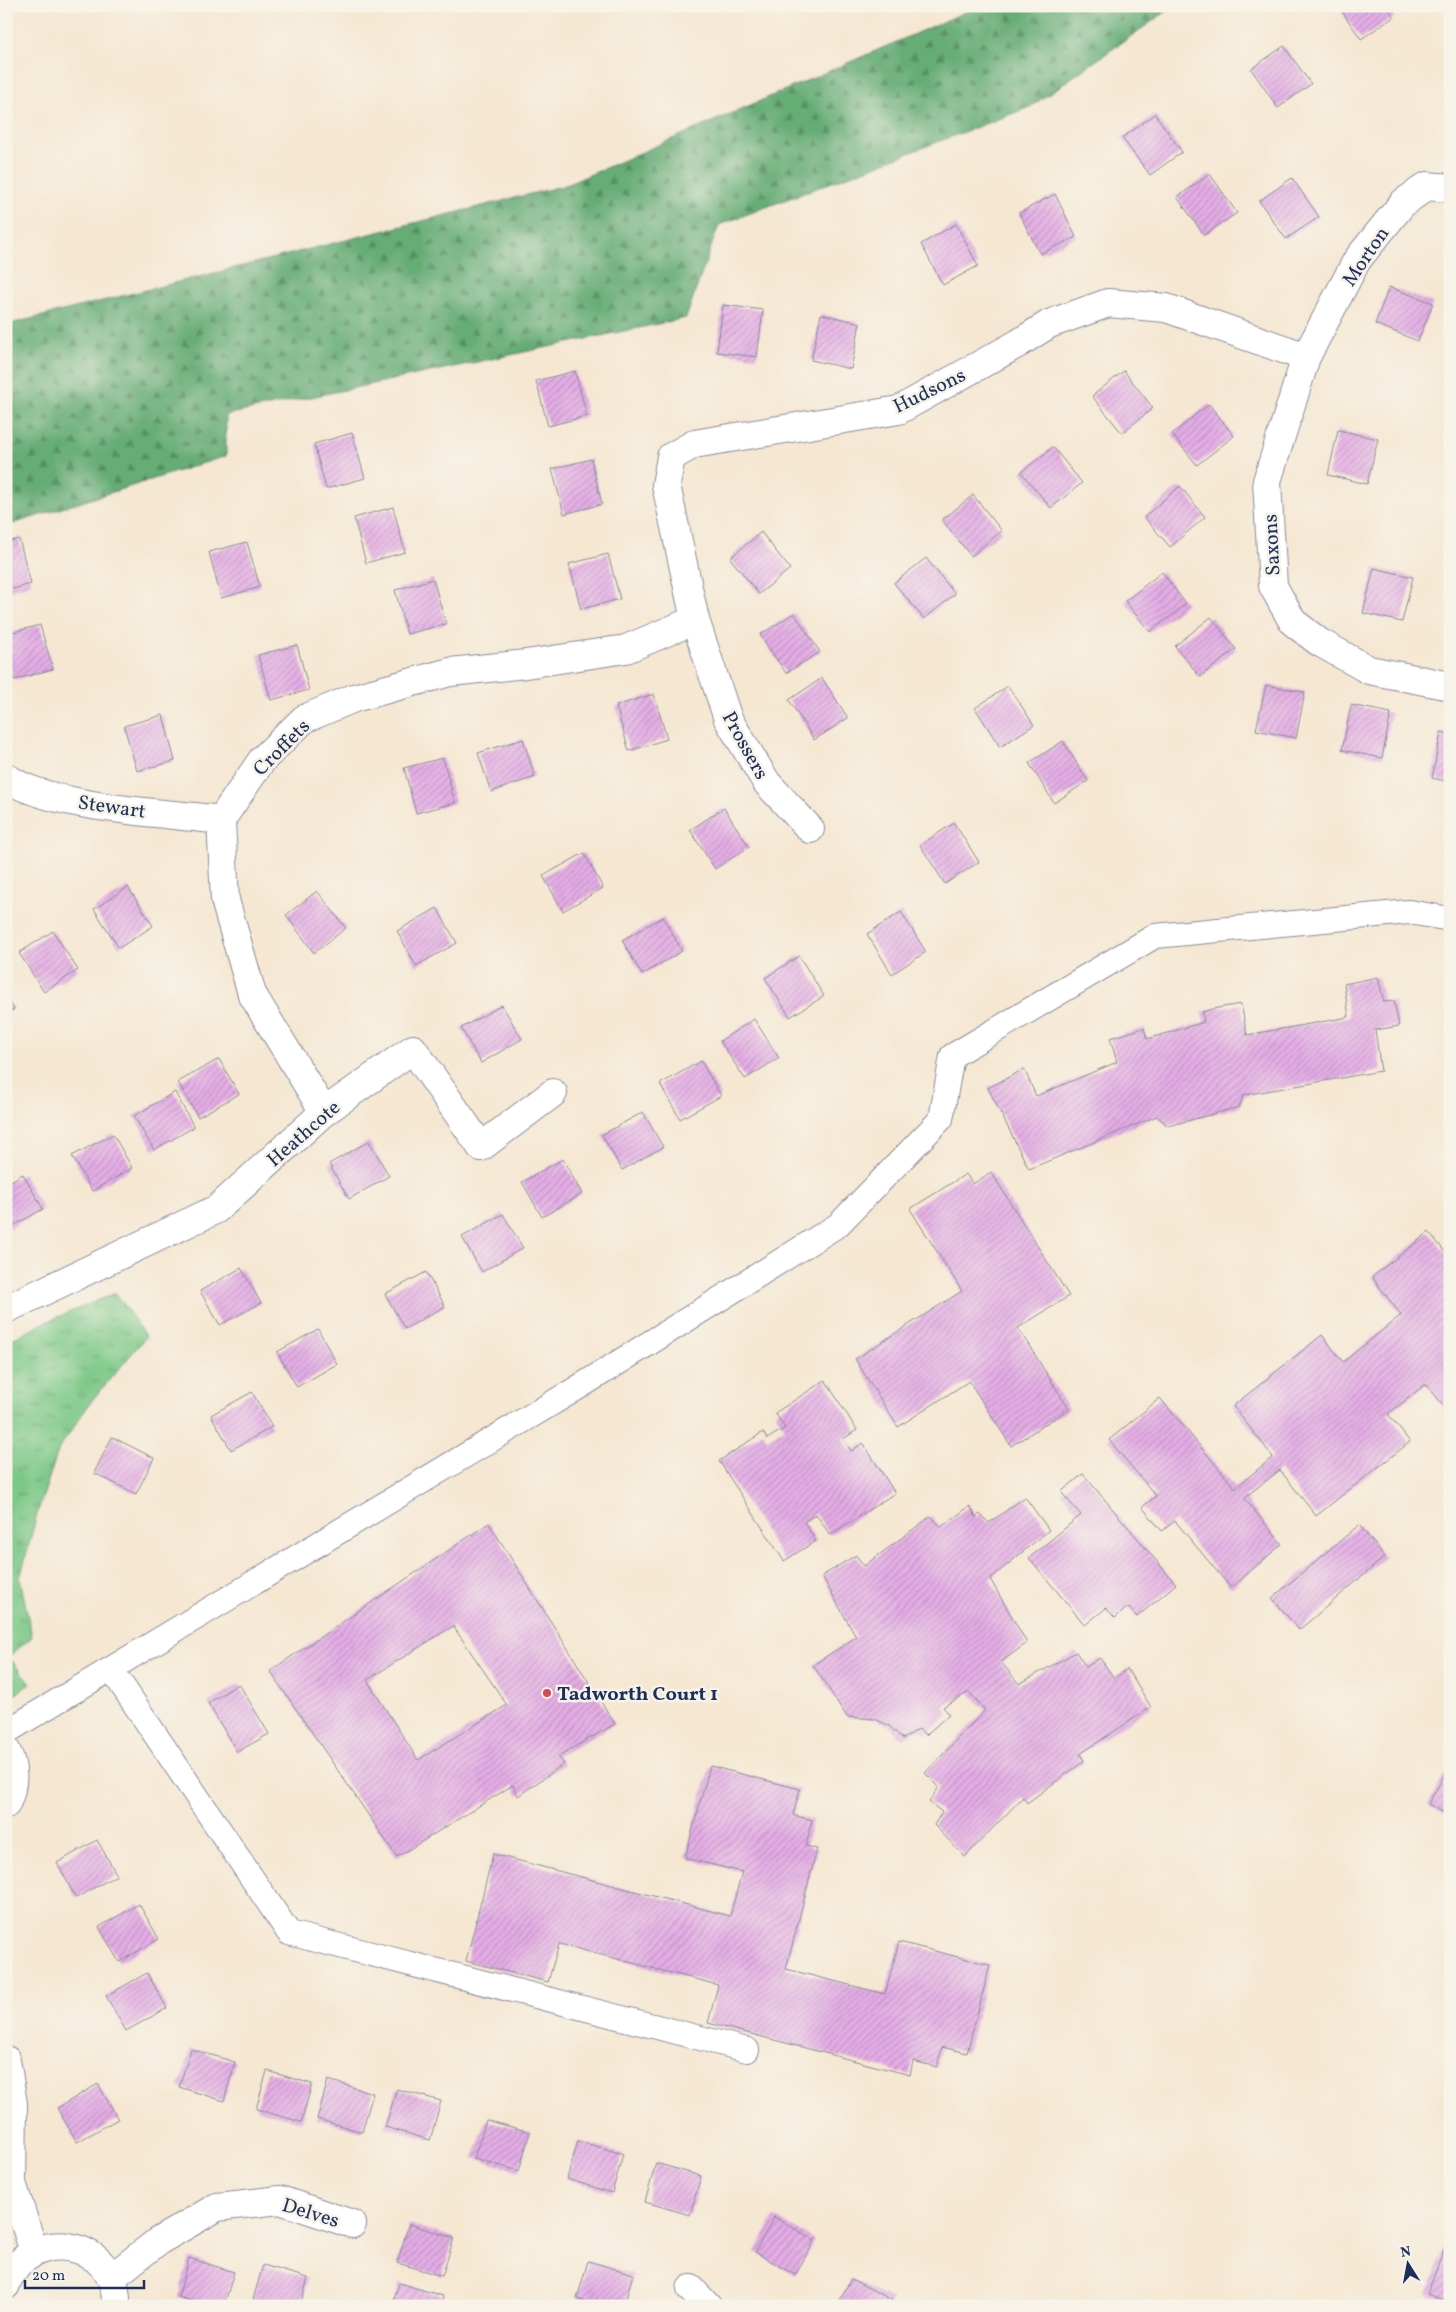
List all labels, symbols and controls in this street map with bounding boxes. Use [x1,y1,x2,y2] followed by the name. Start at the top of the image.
[1336,222,1397,293] street label: Morton
[889,362,971,421] street label: Hudsons
[1257,513,1289,577] street label: Saxons
[714,707,774,785] street label: Prossers
[248,714,317,783] street label: Croffets
[76,789,147,827] street label: Stewart
[262,1095,347,1174] street label: Heathcote
[557,1681,718,1709] place label: Tadworth Court 1
[541,1687,553,1699] marker: Tadworth Court 1
[278,2192,342,2236] street label: Delves
[1384,2240,1434,2290] north arrow
[1399,2242,1413,2263] text: N
[25,2257,144,2289] scale bar
[32,2266,65,2287] text: 20 m

